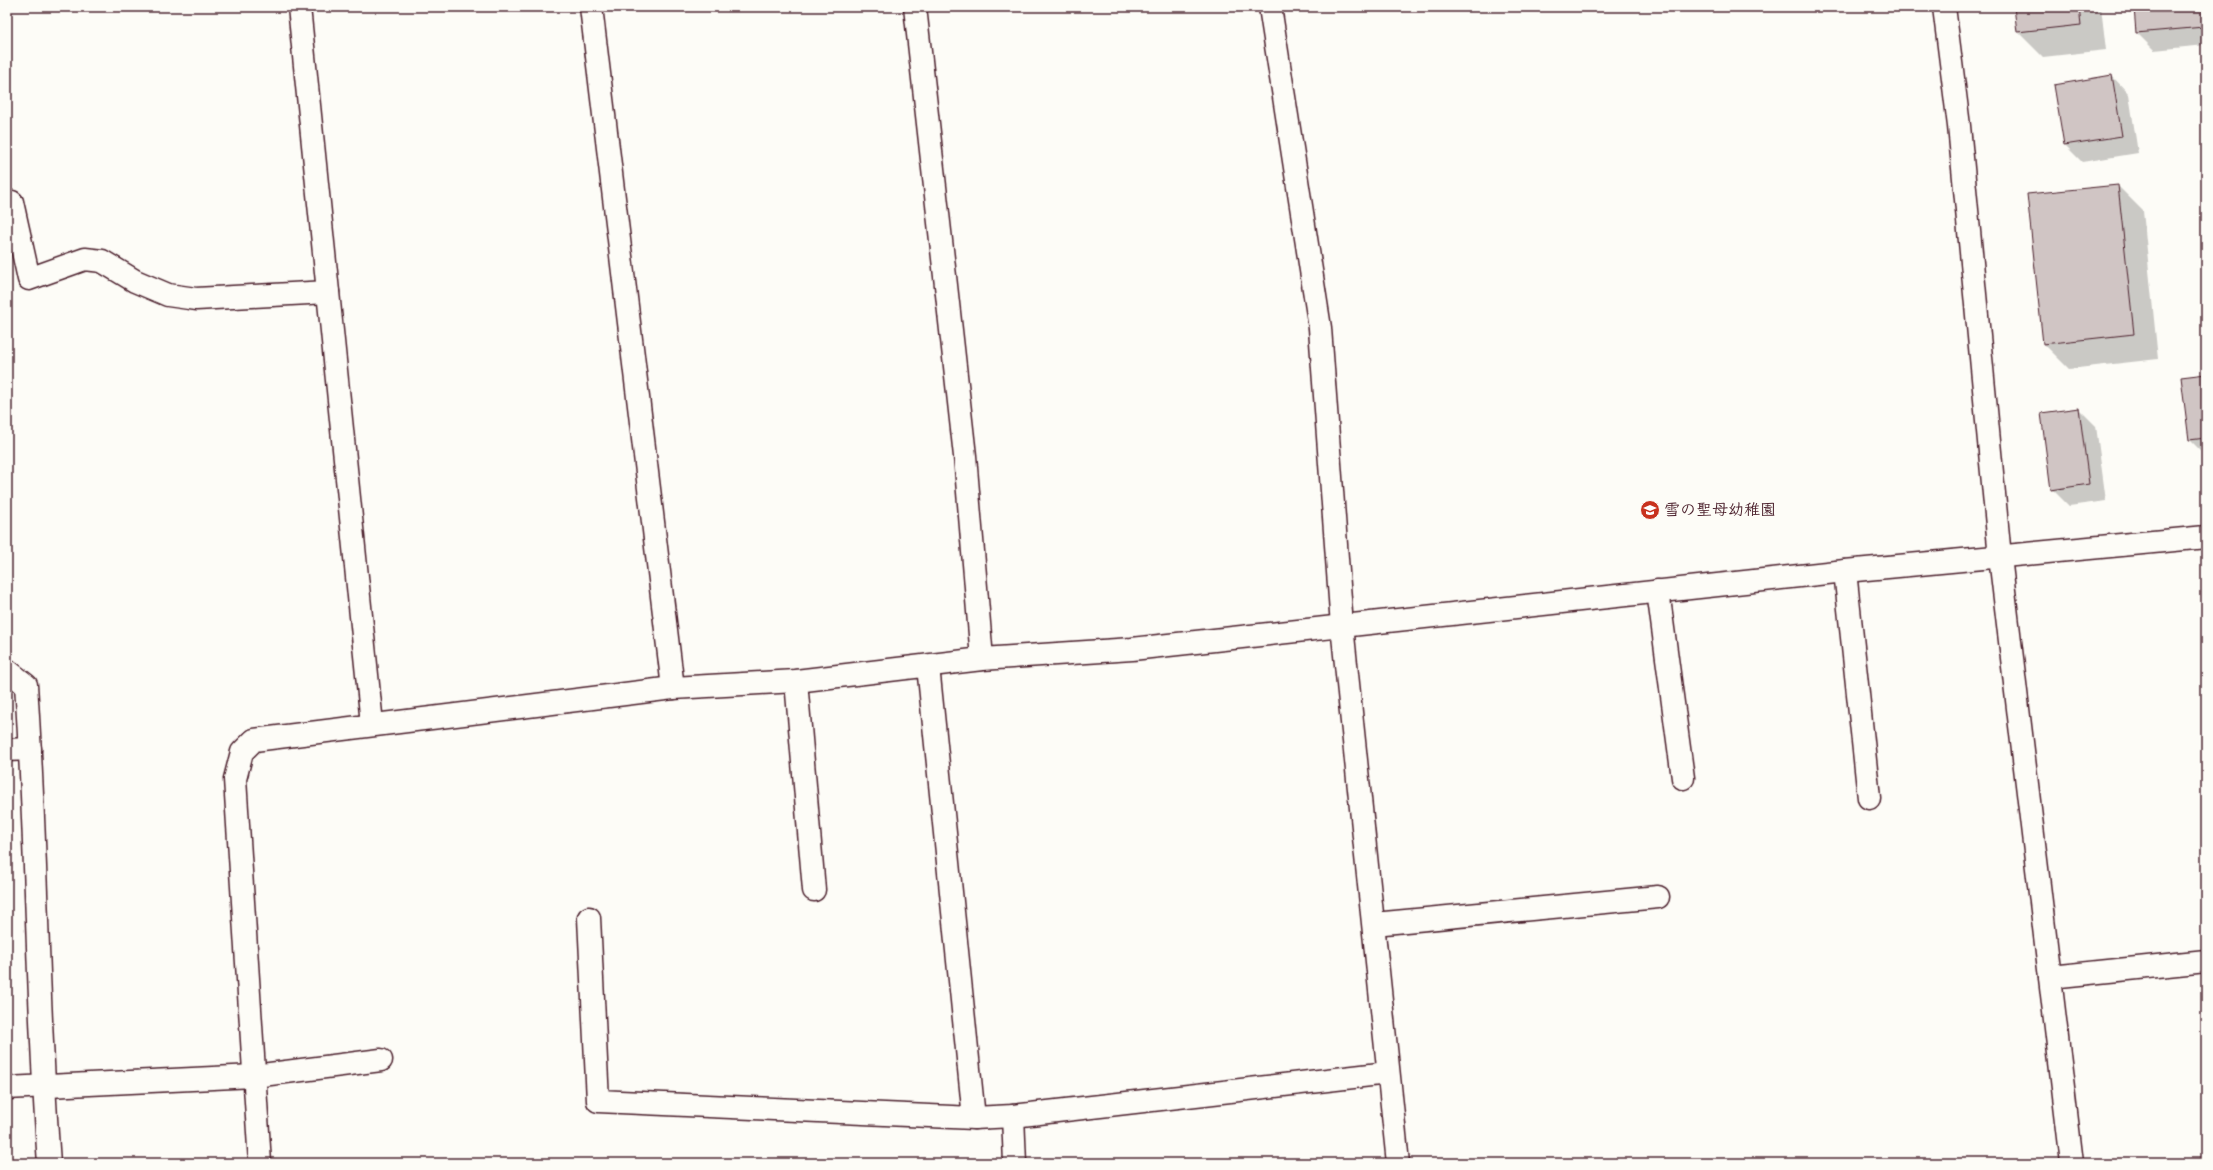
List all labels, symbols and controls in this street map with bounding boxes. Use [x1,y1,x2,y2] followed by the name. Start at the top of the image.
[1639,499,1661,521] school or university icon: 雪の聖母幼稚園
[1664,500,1776,521] place label: 雪の聖母幼稚園

